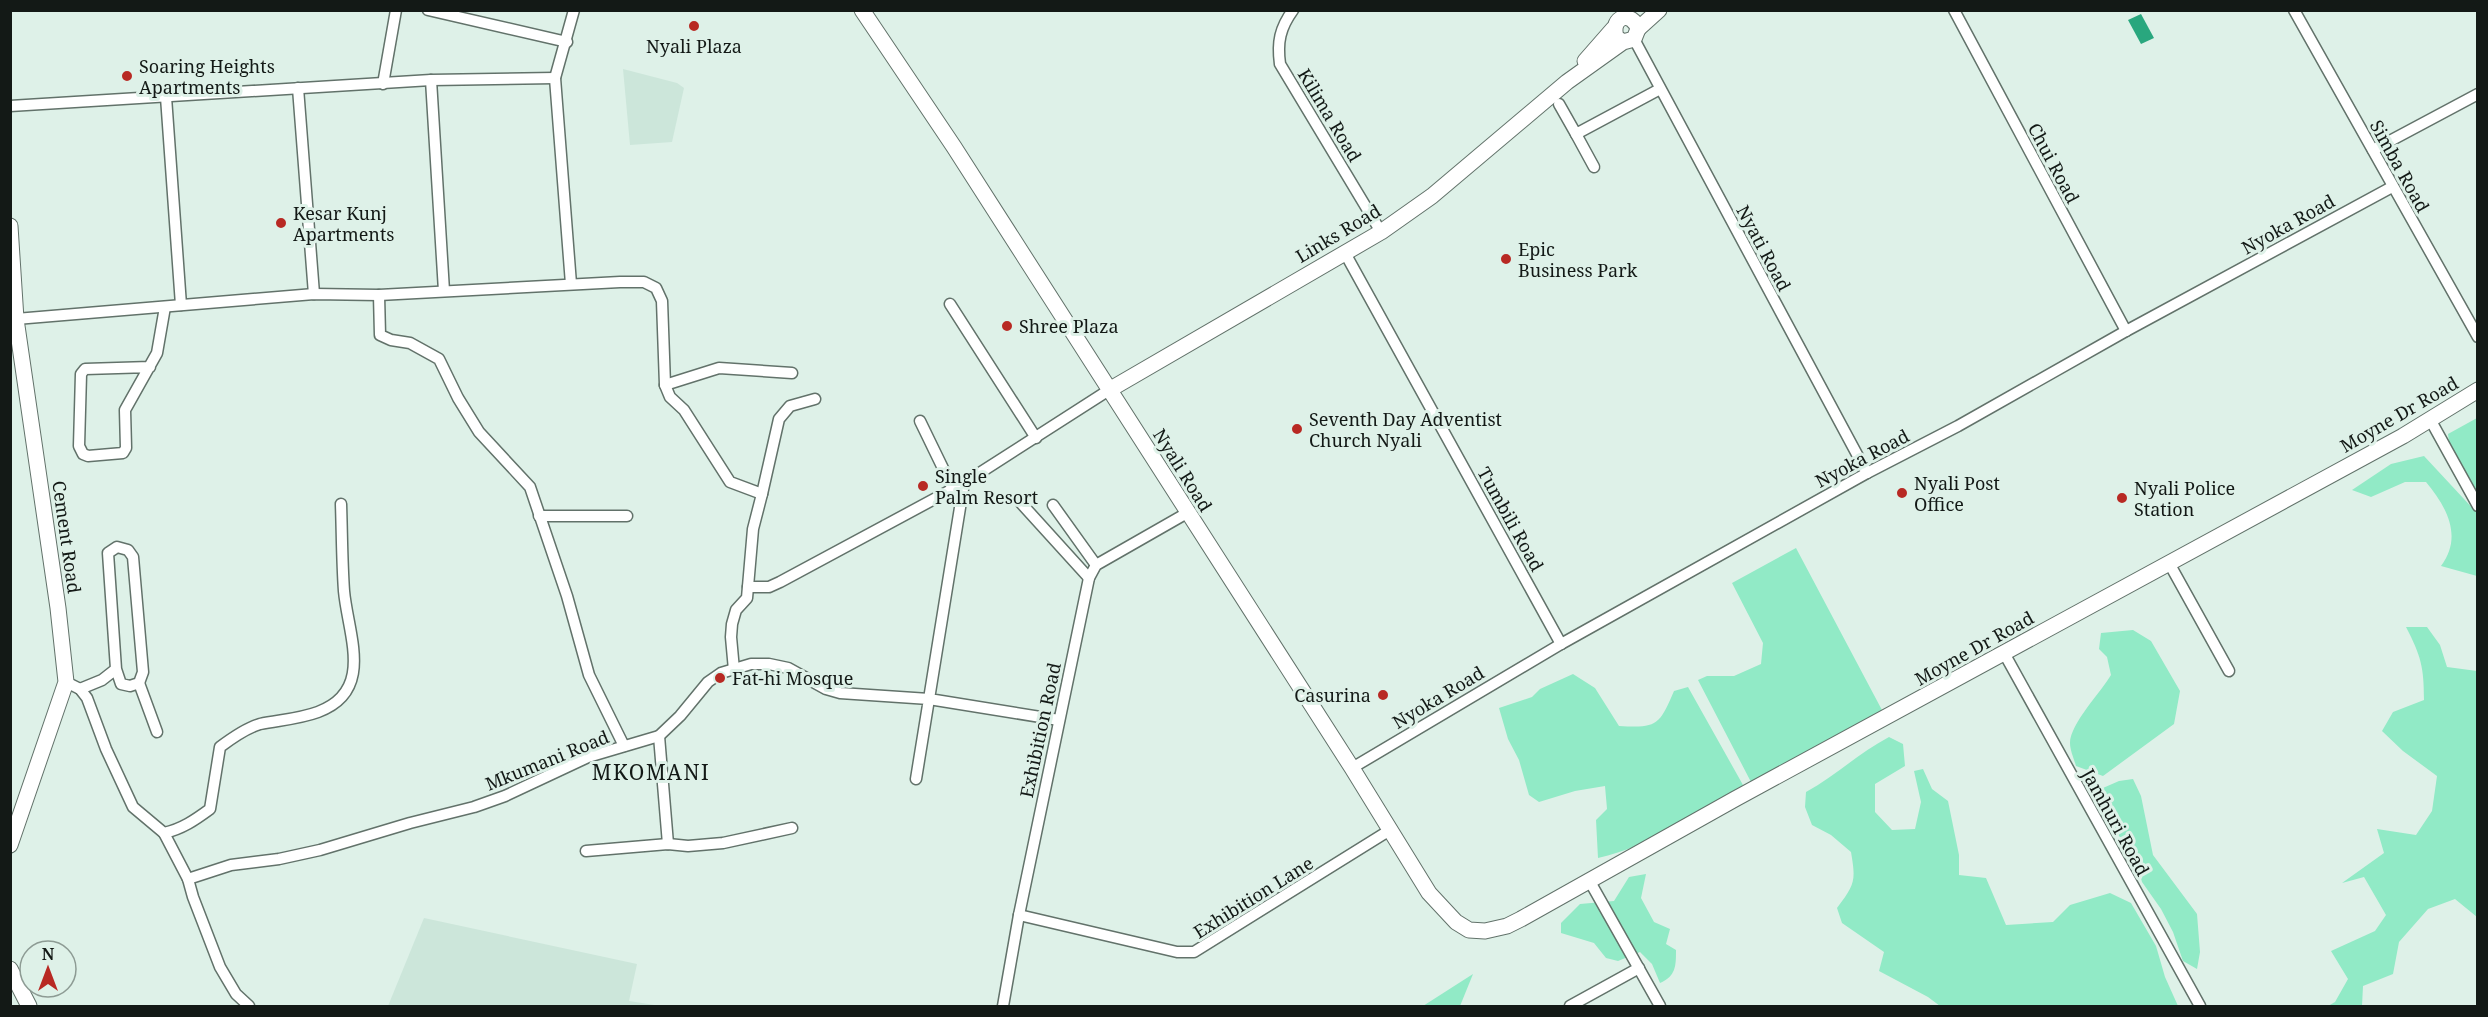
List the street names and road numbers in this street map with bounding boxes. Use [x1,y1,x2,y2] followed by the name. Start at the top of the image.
[1293,64,1367,166] street label: Kilima Road
[2365,116,2435,216] street label: Simba Road
[2023,119,2085,207] street label: Chui Road
[2237,189,2339,259] street label: Nyoka Road
[1291,198,1385,268] street label: Links Road
[1731,201,1797,295] street label: Nyati Road
[2336,370,2462,458] street label: Moyne Dr Road
[1811,423,1913,493] street label: Nyoka Road
[1148,424,1218,516] street label: Nyali Road
[1472,463,1550,575] street label: Tumbili Road
[47,479,87,595] street label: Cement Road
[1910,605,2038,691] street label: Moyne Dr Road
[1014,660,1066,800] street label: Exhibition Road
[1388,660,1488,734] street label: Nyoka Road
[482,724,612,796] street label: Mkumani Road
[2076,763,2155,880] street label: Jamhuri Road
[1189,851,1317,943] street label: Exhibition Lane

